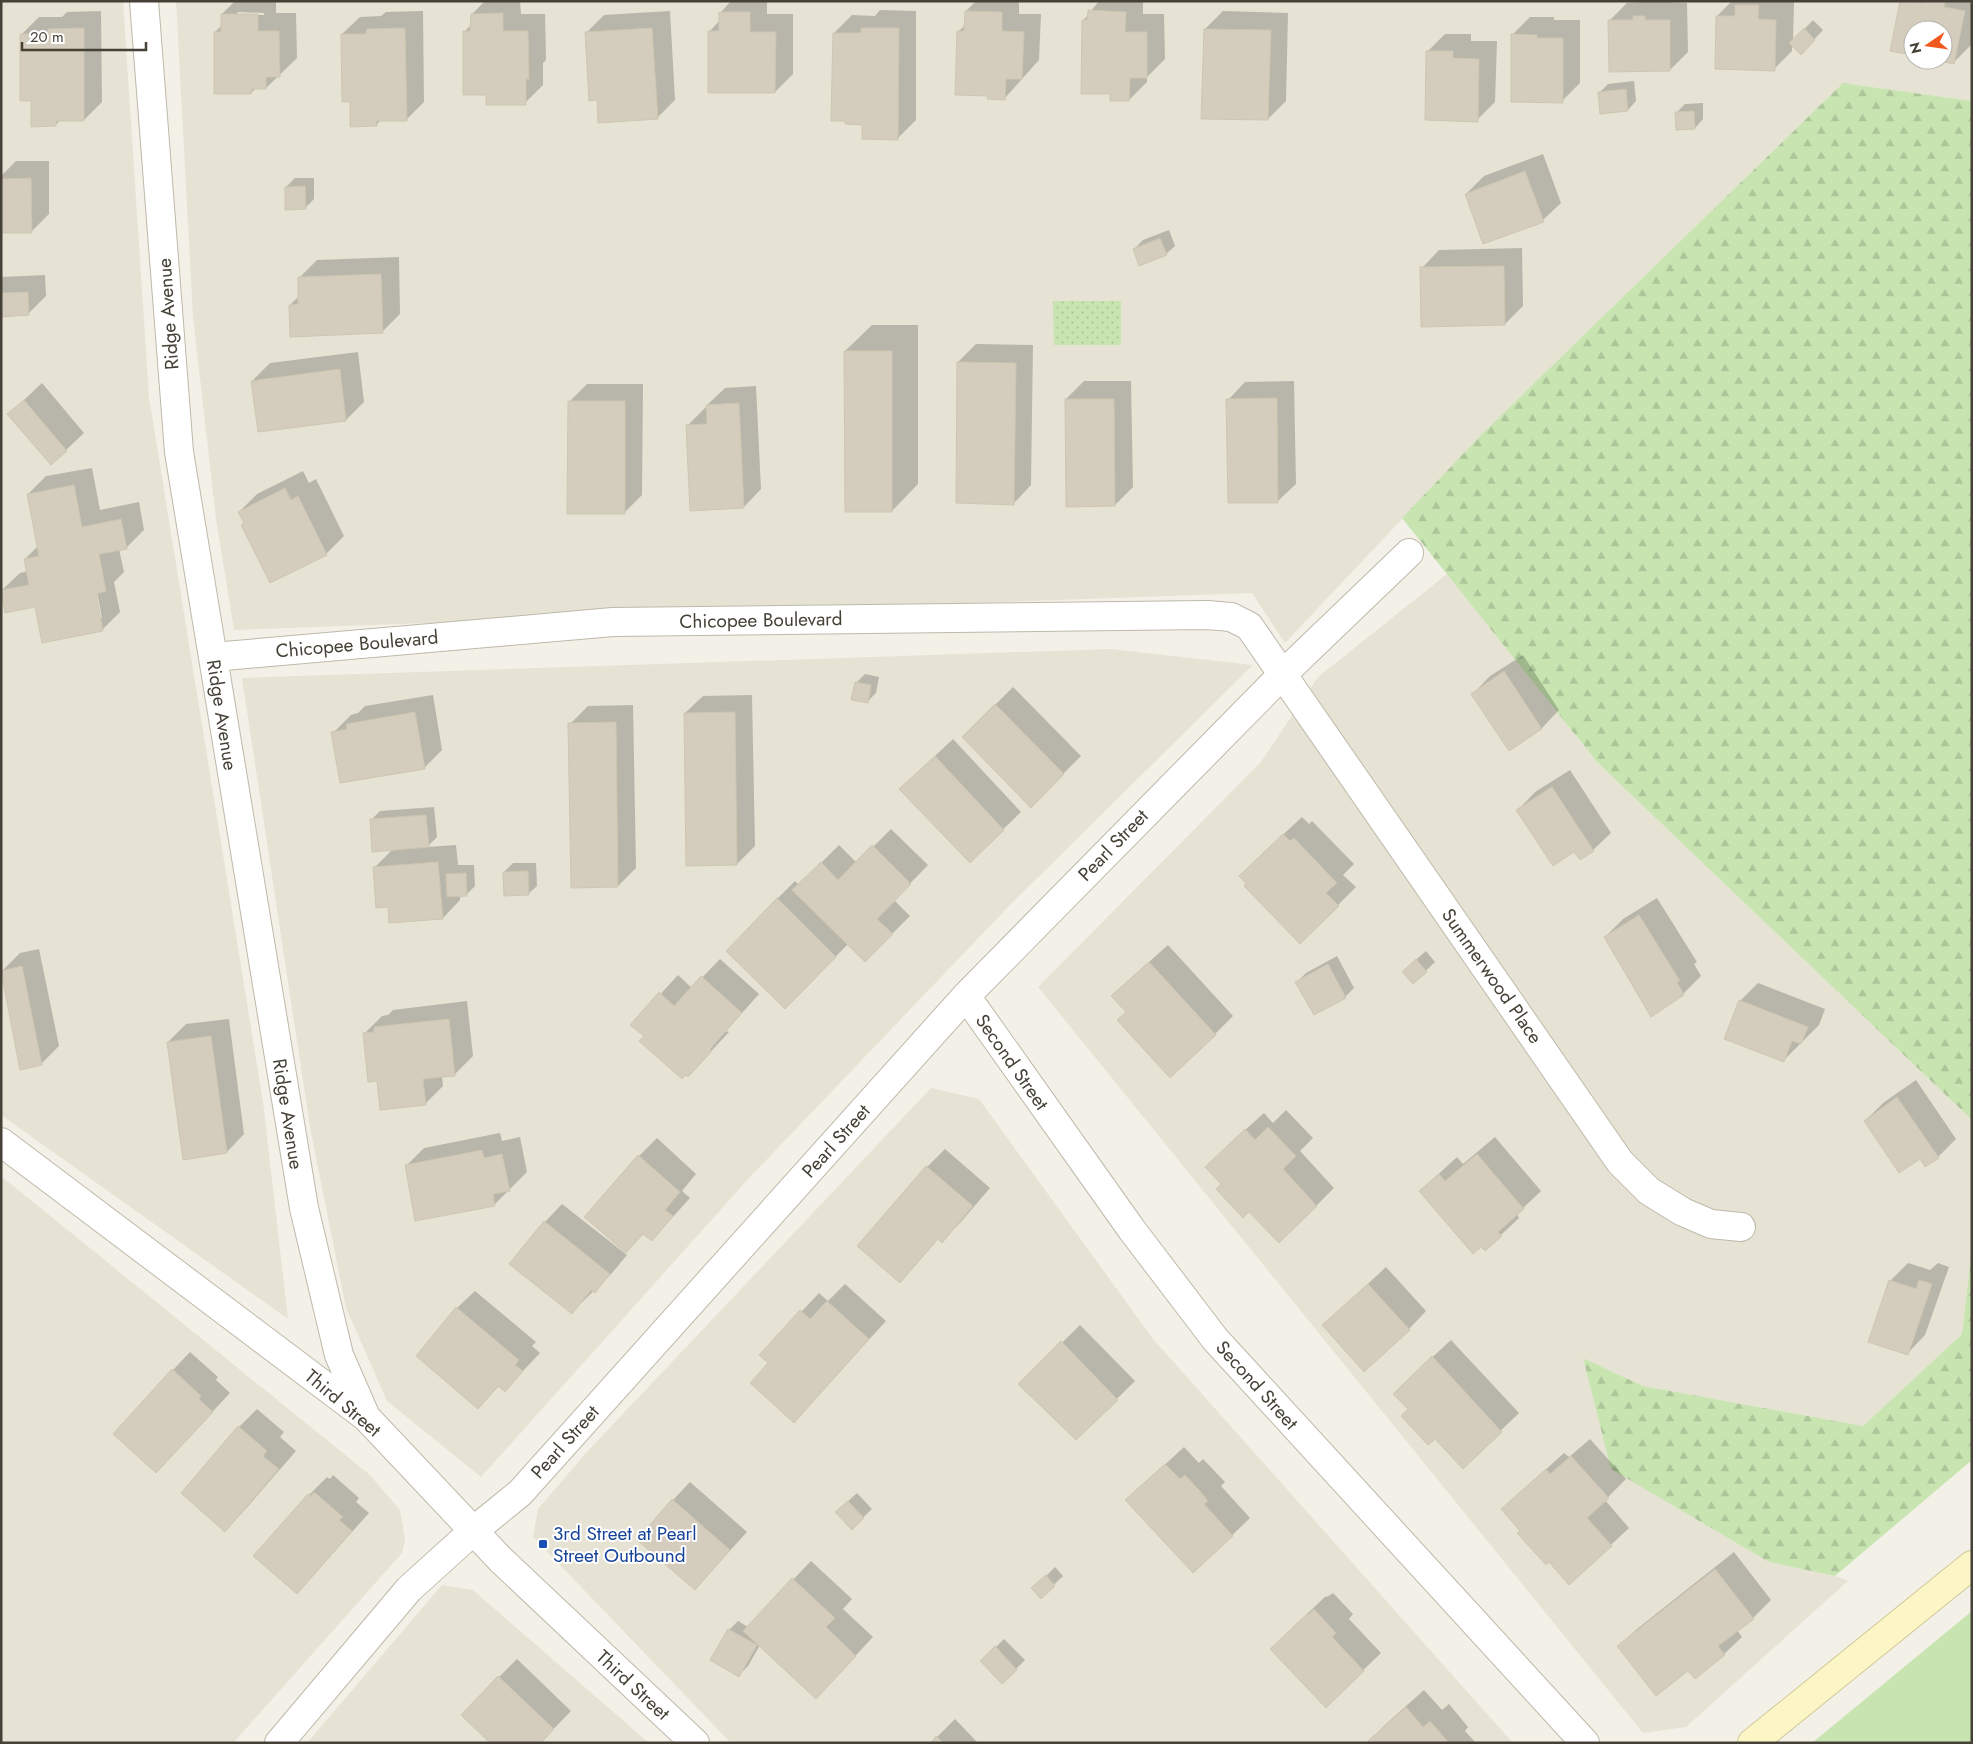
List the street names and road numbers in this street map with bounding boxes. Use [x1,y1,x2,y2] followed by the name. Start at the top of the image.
[151,257,185,371] street label: Ridge Avenue
[679,605,843,635] street label: Chicopee Boulevard
[275,623,439,665] street label: Chicopee Boulevard
[200,658,244,773] street label: Ridge Avenue
[1072,803,1155,887] street label: Pearl Street
[1435,903,1549,1049] street label: Summerwood Place
[969,1009,1055,1116] street label: Second Street
[266,1057,310,1172] street label: Ridge Avenue
[796,1098,877,1184] street label: Pearl Street
[1210,1335,1305,1436] street label: Second Street
[299,1363,387,1443] street label: Third Street
[525,1399,606,1485] street label: Pearl Street
[590,1644,676,1727] street label: Third Street

